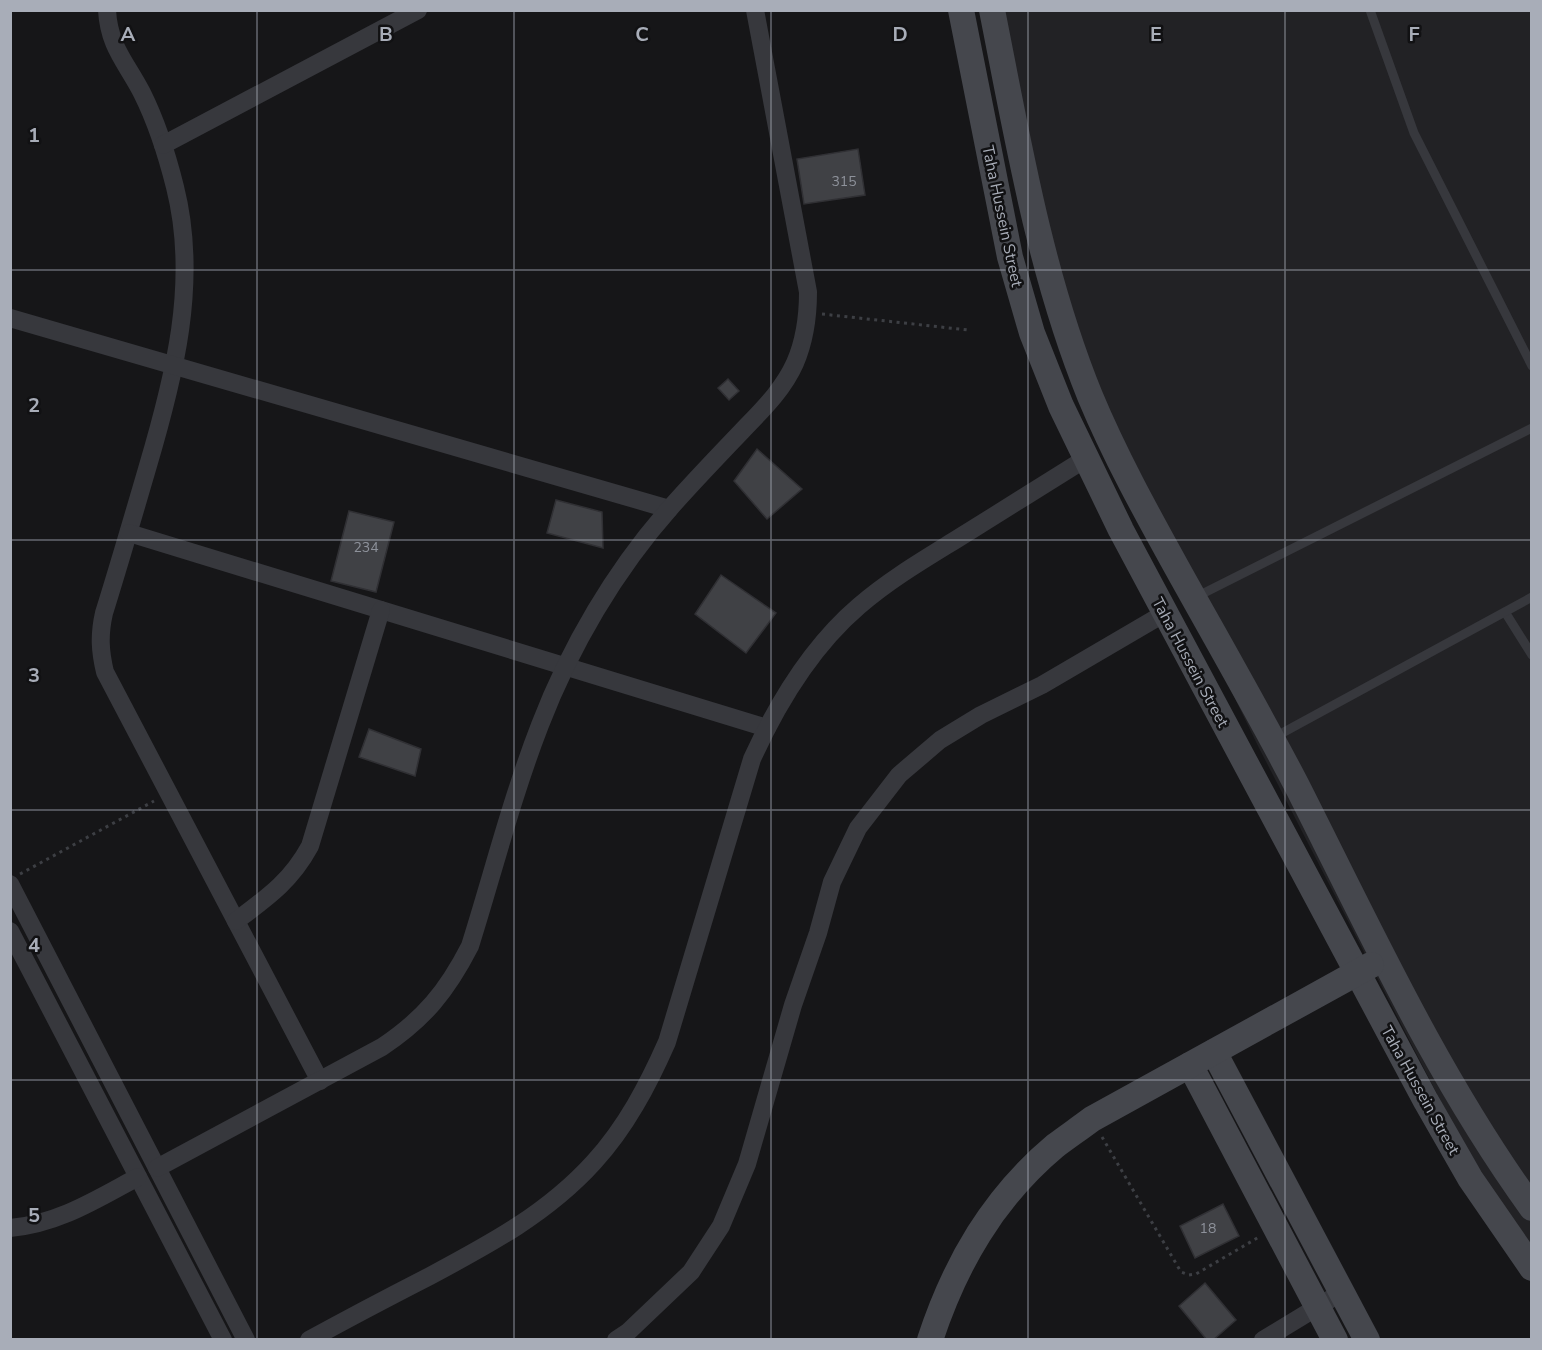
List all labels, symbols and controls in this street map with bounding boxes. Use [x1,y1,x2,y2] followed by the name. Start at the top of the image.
[121,21,136,48] text: A
[379,21,393,48] text: B
[635,21,649,48] text: C
[892,21,908,48] text: D
[1150,21,1162,48] text: E
[1408,21,1420,48] text: F
[28,122,40,149] text: 1
[976,143,1028,289] street label: Taha Hussein Street
[831,172,857,191] house number: 315
[28,392,40,419] text: 2
[353,538,379,557] house number: 234
[1147,594,1234,732] street label: Taha Hussein Street
[28,662,40,689] text: 3
[28,932,40,959] text: 4
[1376,1022,1465,1159] street label: Taha Hussein Street
[28,1202,40,1229] text: 5
[1200,1219,1216,1238] house number: 18

